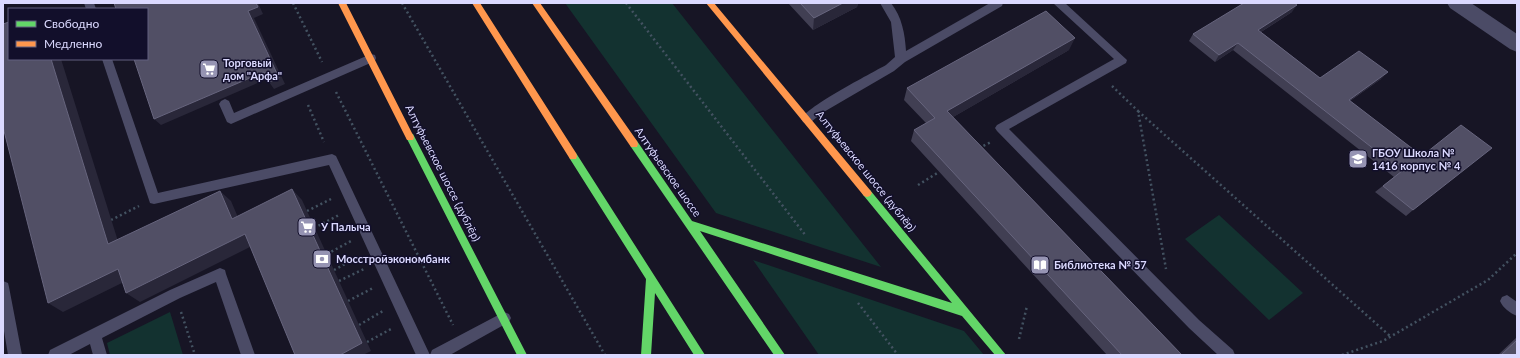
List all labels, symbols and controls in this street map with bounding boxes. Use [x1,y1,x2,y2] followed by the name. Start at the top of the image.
[8,8,148,60] legend
[44,16,100,31] text: Свободно
[44,36,103,51] text: Медленно
[223,56,282,82] place label: Торговый дом "Арфа"
[198,58,220,80] supermarket icon: Торговый дом "Арфа"
[403,102,484,243] street label: Алтуфьевское шоссе (дублёр)
[814,108,919,234] street label: Алтуфьевское шоссе (дублёр)
[633,124,704,219] street label: Алтуфьевское шоссе
[1372,146,1461,172] place label: ГБОУ Школа № 1416 корпус № 4
[1347,148,1369,170] school or university icon: ГБОУ Школа № 1416 корпус № 4
[296,216,318,238] supermarket icon: У Палыча
[320,220,371,233] place label: У Палыча
[311,248,333,270] bank icon: Мосстройэкономбанк
[336,252,450,265] place label: Мосстройэкономбанк
[1029,254,1051,276] library icon: Библиотека № 57
[1054,258,1147,271] place label: Библиотека № 57

